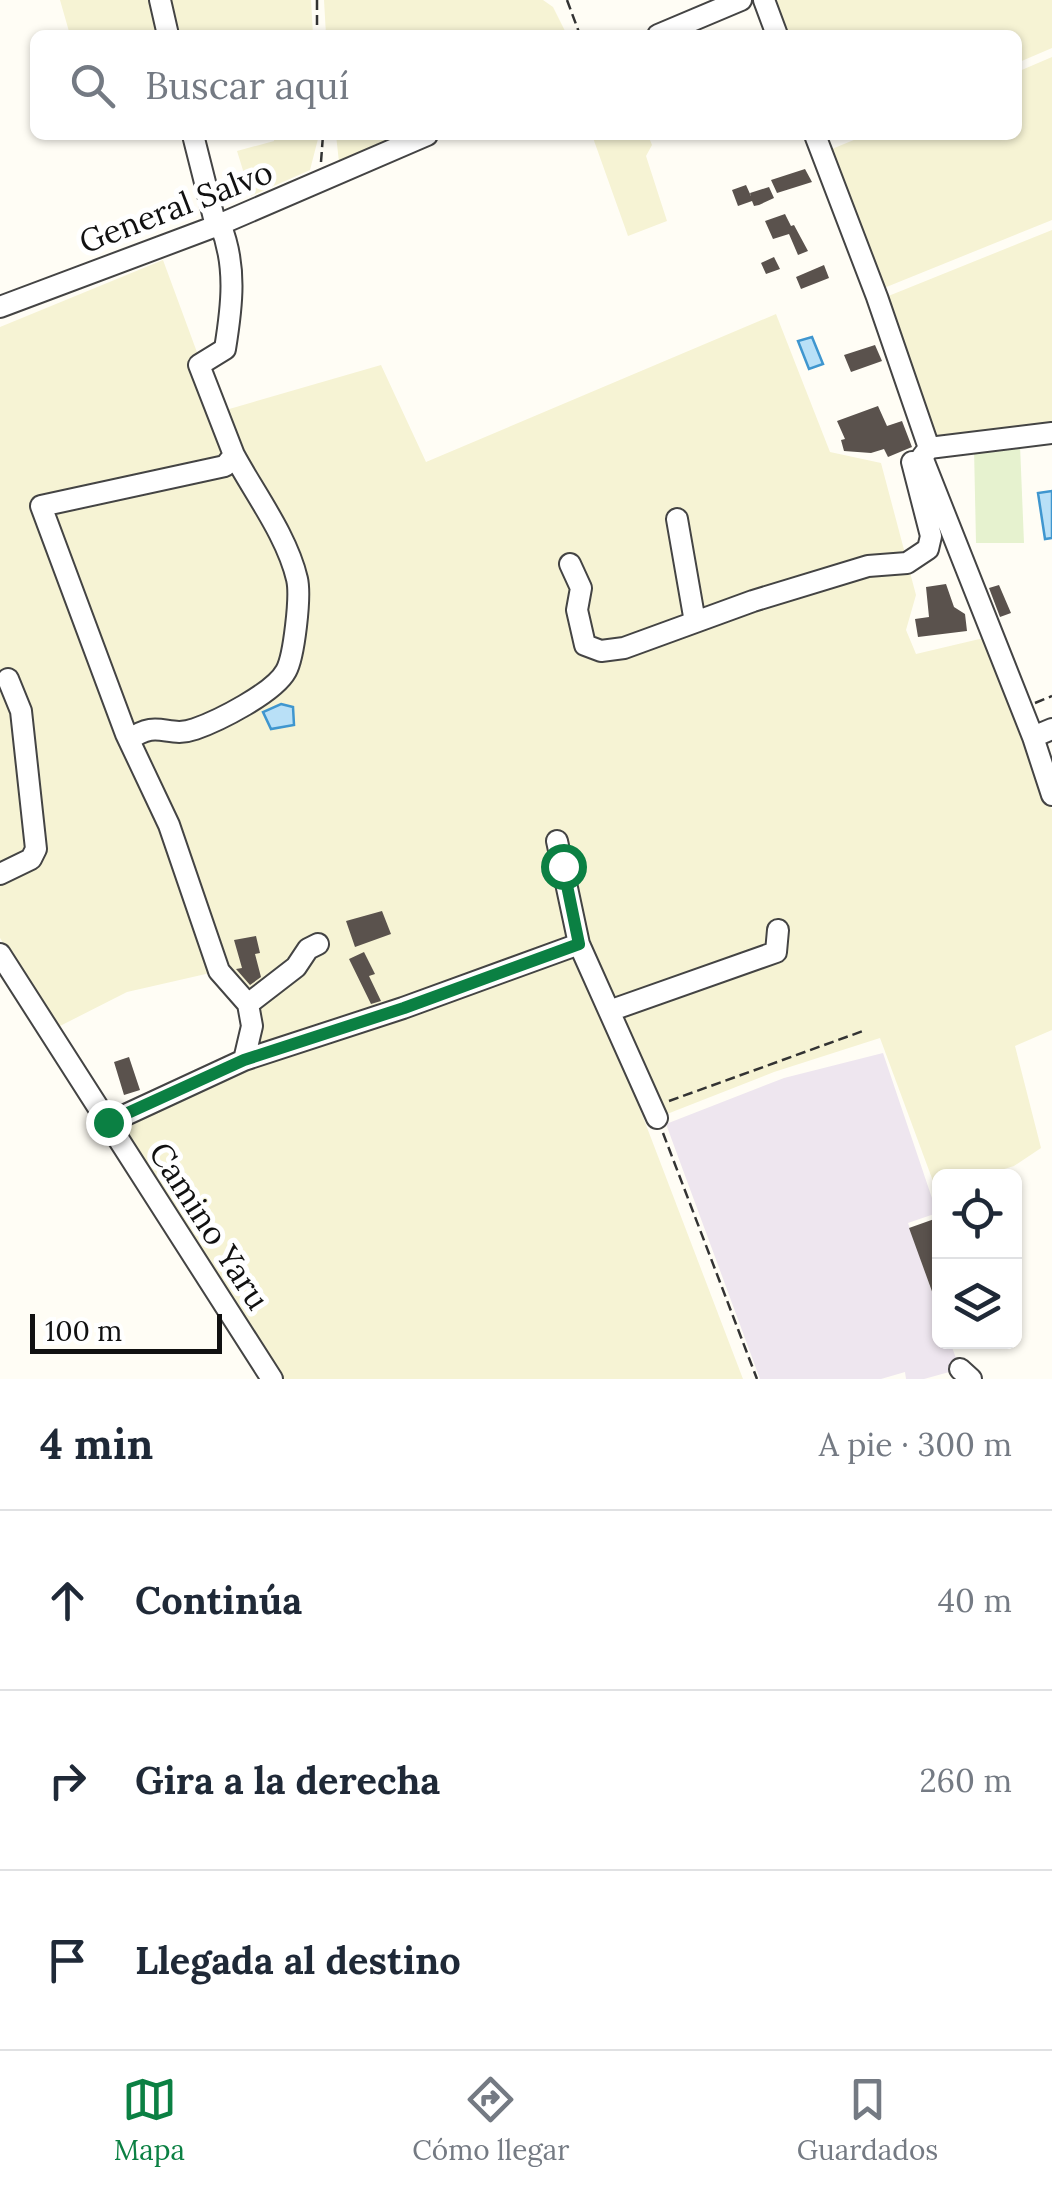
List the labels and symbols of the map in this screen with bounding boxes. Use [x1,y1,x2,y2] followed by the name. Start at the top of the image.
[73,151,278,262] street label: General Salvo
[541,844,587,890] route start
[86,1100,132,1146] route end
[140,1134,279,1317] street label: Camino Yaru
[30,1309,222,1354] scale bar

